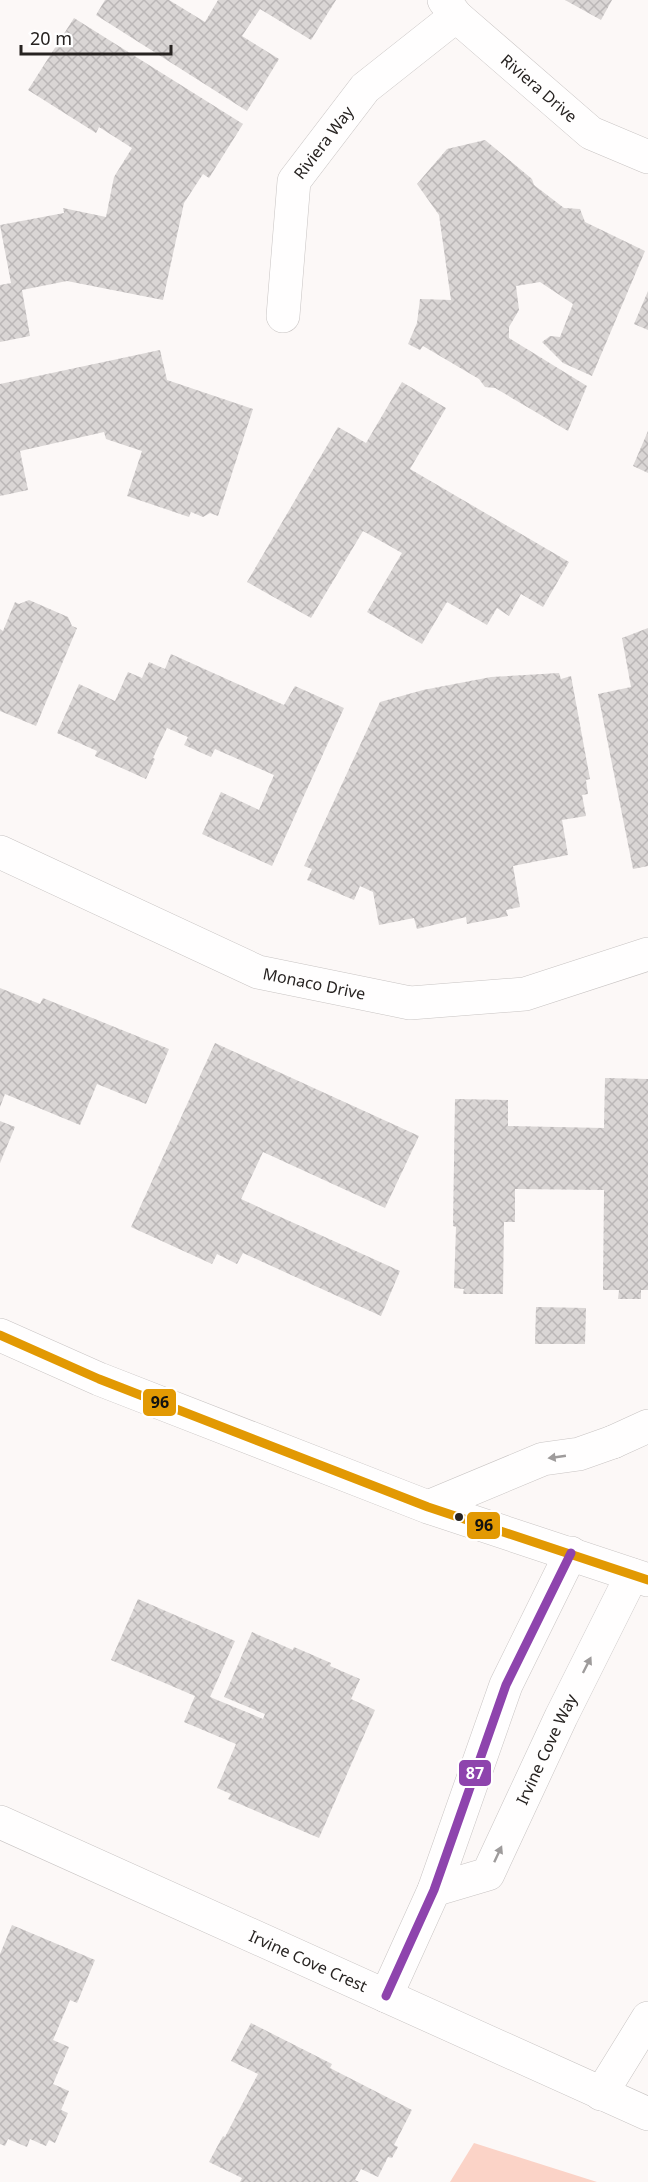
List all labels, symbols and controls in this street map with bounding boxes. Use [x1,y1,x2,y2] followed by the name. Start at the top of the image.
[21,18,171,56] scale bar
[30,26,72,50] text: 20 m
[496,49,582,127] street label: Riviera Drive
[288,101,359,183] street label: Riviera Way
[261,962,368,1005] street label: Monaco Drive
[142,1388,177,1417] line badge: 96
[151,1391,169,1413] text: 96
[547,1452,566,1461] one-way arrow
[453,1511,465,1523] unlabelled marker
[466,1511,501,1540] line badge: 96
[475,1514,493,1536] text: 96
[583,1656,592,1673] one-way arrow
[511,1689,582,1808] street label: Irvine Cove Way
[458,1759,492,1787] line badge: 87
[466,1762,484,1784] text: 87
[493,1845,502,1862] one-way arrow
[246,1925,371,1997] street label: Irvine Cove Crest

